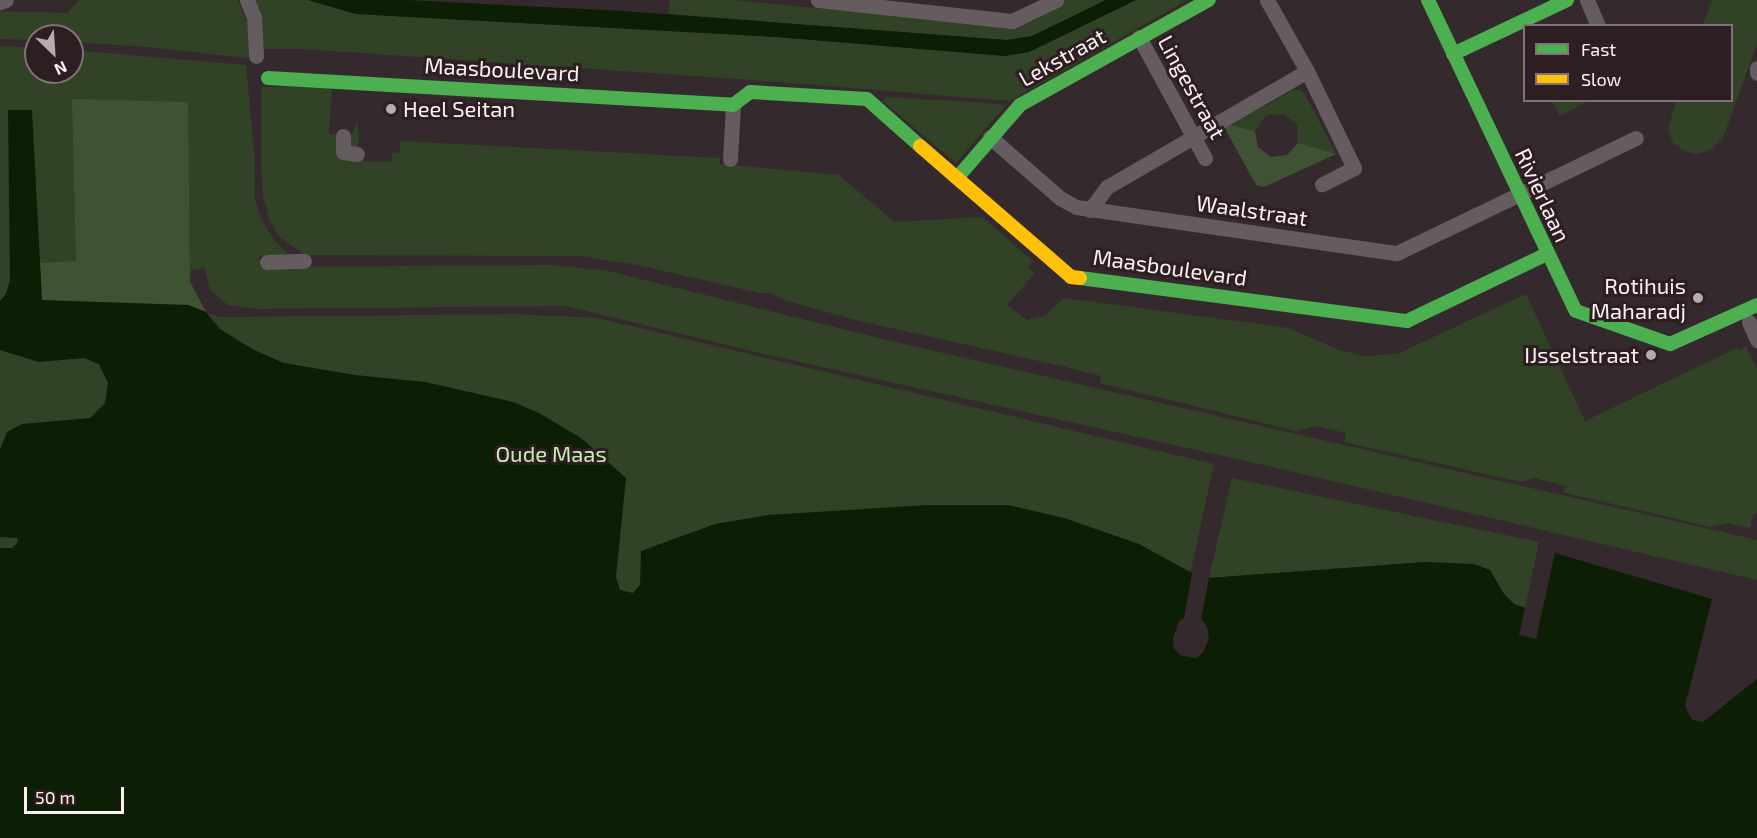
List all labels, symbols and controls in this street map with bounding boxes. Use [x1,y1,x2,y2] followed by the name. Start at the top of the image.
[1014,22,1110,92] street label: Lekstraat
[24,24,84,84] north arrow
[1523,24,1733,102] legend
[1153,31,1231,143] street label: Lingestraat
[1581,38,1616,60] text: Fast
[424,52,580,86] street label: Maasboulevard
[52,58,70,80] text: N
[1581,68,1621,90] text: Slow
[403,96,516,122] place label: Heel Seitan
[384,102,398,116] marker: Heel Seitan
[1510,144,1576,246] street label: Rivierlaan
[1195,189,1309,231] street label: Waalstraat
[1091,243,1249,291] street label: Maasboulevard
[1591,272,1686,324] place label: Rotihuis Maharadj
[1691,291,1705,305] marker: Rotihuis Maharadj
[1524,342,1639,368] place label: IJsselstraat
[1644,348,1658,362] marker: IJsselstraat
[495,441,607,467] park label: Oude Maas
[27,775,128,813] scale bar
[35,786,75,808] text: 50 m

